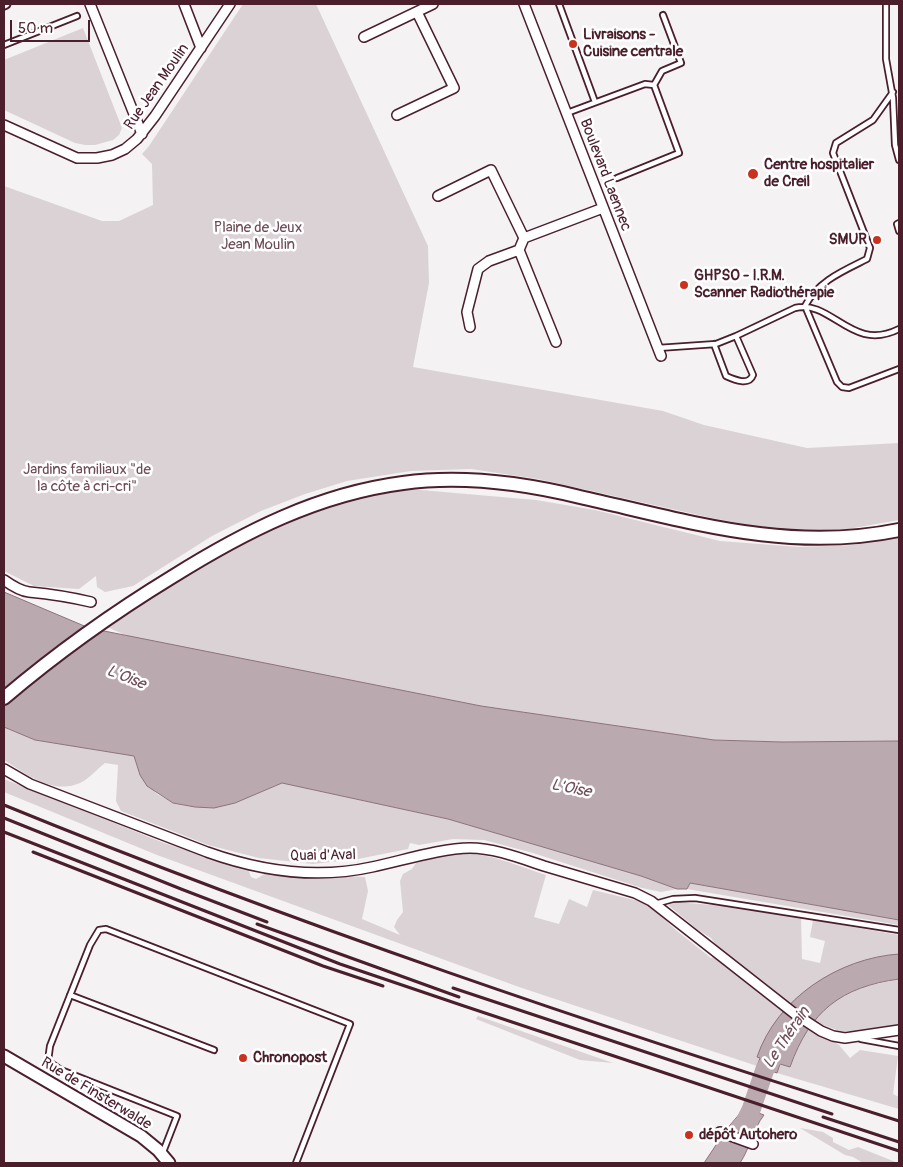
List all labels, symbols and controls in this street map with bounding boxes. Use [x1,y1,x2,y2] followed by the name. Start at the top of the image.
[12,10,92,42] scale bar
[18,19,53,38] text: 50 m
[583,26,683,61] place label: Livraisons - Cuisine centrale
[567,38,579,50] marker: Livraisons - Cuisine centrale
[121,41,193,133] street label: Rue Jean Moulin
[575,116,635,234] street label: Boulevard Laennec
[764,156,874,191] place label: Centre hospitalier de Creil
[746,167,760,181] marker: Centre hospitalier de Creil
[214,219,302,254] park label: Plaine de Jeux Jean Moulin
[829,231,867,249] place label: SMUR
[871,234,883,246] marker: SMUR
[694,267,834,302] place label: GHPSO - I.R.M. Scanner Radiothérapie
[678,279,690,291] marker: GHPSO - I.R.M. Scanner Radiothérapie
[23,461,151,496] park label: Jardins familiaux "de la côte à cri-cri"
[104,662,148,694] water label: L'Oise
[549,776,593,802] water label: L'Oise
[290,846,356,866] street label: Quai d'Aval
[759,1004,815,1072] water label: Le Thérain
[253,1049,327,1067] place label: Chronopost
[237,1052,249,1064] marker: Chronopost
[37,1054,155,1134] street label: Rue de Finsterwalde
[699,1126,797,1144] place label: dépôt Autohero
[683,1129,695,1141] marker: dépôt Autohero

